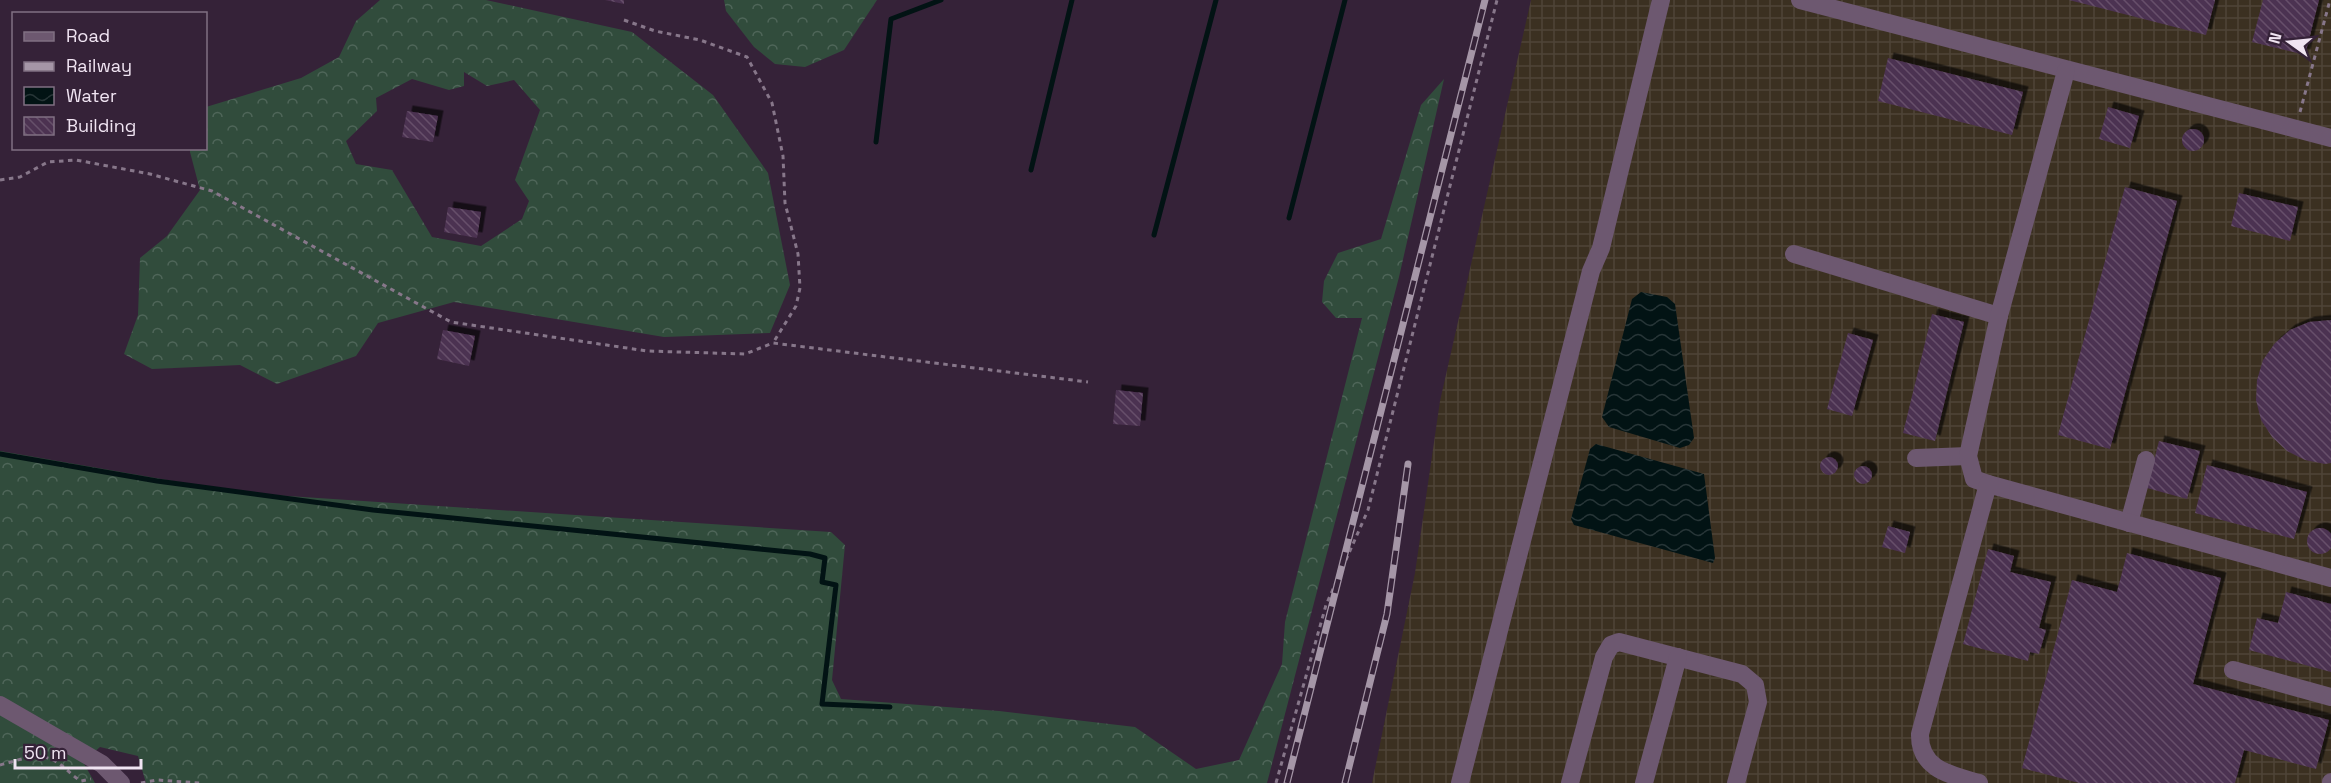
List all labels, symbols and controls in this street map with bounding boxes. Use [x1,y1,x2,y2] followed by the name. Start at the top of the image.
[12,12,207,150] legend
[2259,12,2319,72] north arrow
[66,24,110,47] text: Road
[2263,30,2287,46] text: N
[66,54,132,77] text: Railway
[66,84,117,107] text: Water
[66,114,136,137] text: Building
[15,732,141,770] scale bar
[24,741,66,764] text: 50 m

